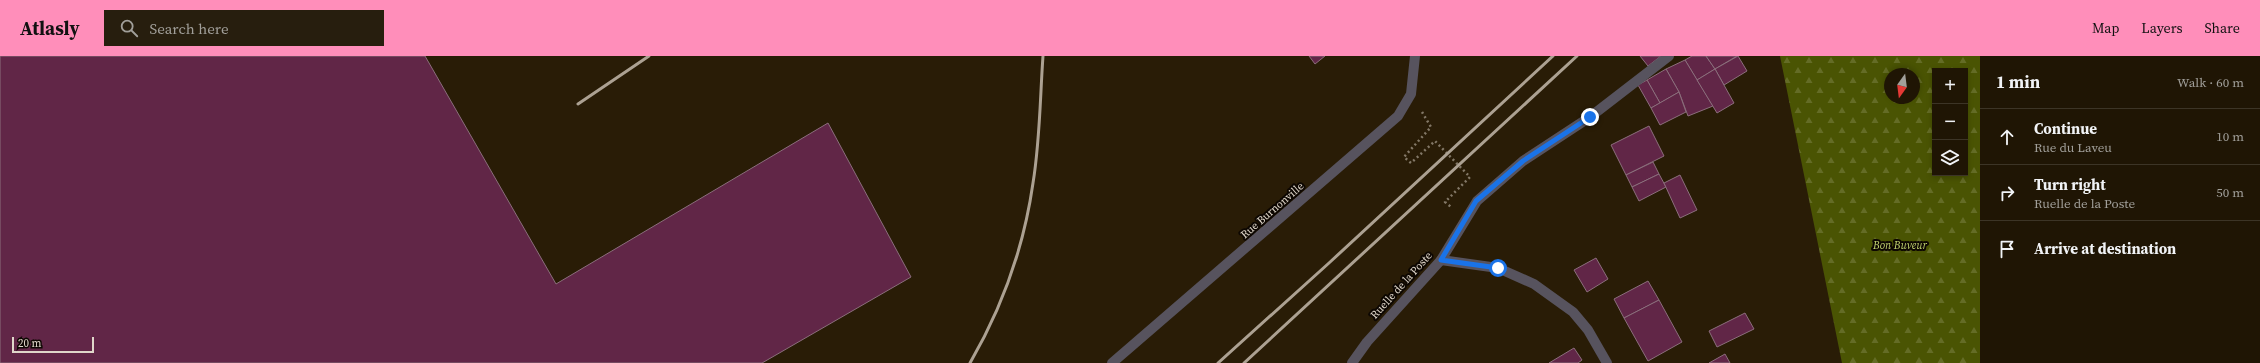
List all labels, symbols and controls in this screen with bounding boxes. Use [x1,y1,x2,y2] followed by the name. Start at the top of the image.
[104,10,384,46] search box
[20,15,80,41] text: Atlasly
[118,17,140,39] icon: search
[150,18,229,39] text: Search here
[2092,18,2119,38] text: Map
[2141,18,2183,38] text: Layers
[2205,18,2240,38] text: Share
[1884,68,1920,104] north arrow
[1932,68,1968,176] map controls
[1932,68,1968,104] button: +
[1996,70,2040,94] text: 1 min
[2177,74,2244,91] text: Walk · 60 m
[1932,104,1968,140] button: −
[1581,108,1599,126] route end
[2034,118,2097,139] text: Continue
[1996,126,2018,148] icon: ahead
[2216,128,2244,145] text: 10 m
[2034,139,2112,156] text: Rue du Laveu
[1932,140,1968,176] button: layers
[2034,174,2106,195] text: Turn right
[1237,178,1307,242] street label: Rue Burnonville
[1996,182,2018,204] icon: right
[2216,184,2244,201] text: 50 m
[2034,195,2135,212] text: Ruelle de la Poste
[1872,238,1928,253] park label: Bon Buveur
[1996,238,2018,260] icon: arrive
[2034,238,2176,259] text: Arrive at destination
[1367,248,1436,322] street label: Ruelle de la Poste
[1489,259,1507,277] route start
[12,335,94,354] scale bar
[18,336,41,351] text: 20 m

